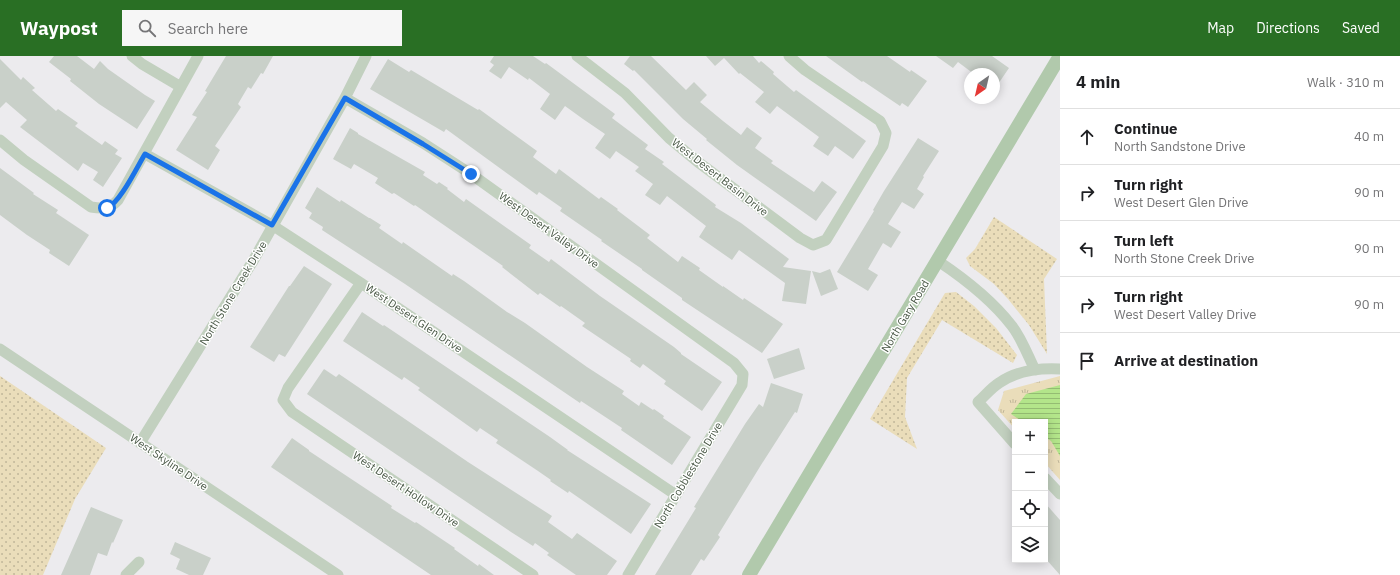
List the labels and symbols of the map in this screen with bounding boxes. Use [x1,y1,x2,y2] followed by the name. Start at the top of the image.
[964,68,1000,104] north arrow
[669,135,771,219] street label: West Desert Basin Drive
[462,165,480,183] route end
[496,189,602,271] street label: West Desert Valley Drive
[98,199,116,217] route start
[196,238,270,348] street label: North Stone Creek Drive
[878,277,932,355] street label: North Gary Road
[363,280,465,356] street label: West Desert Glen Drive
[651,419,725,531] street label: North Cobblestone Drive
[127,431,211,493] street label: West Skyline Drive
[350,448,462,530] street label: West Desert Hollow Drive

